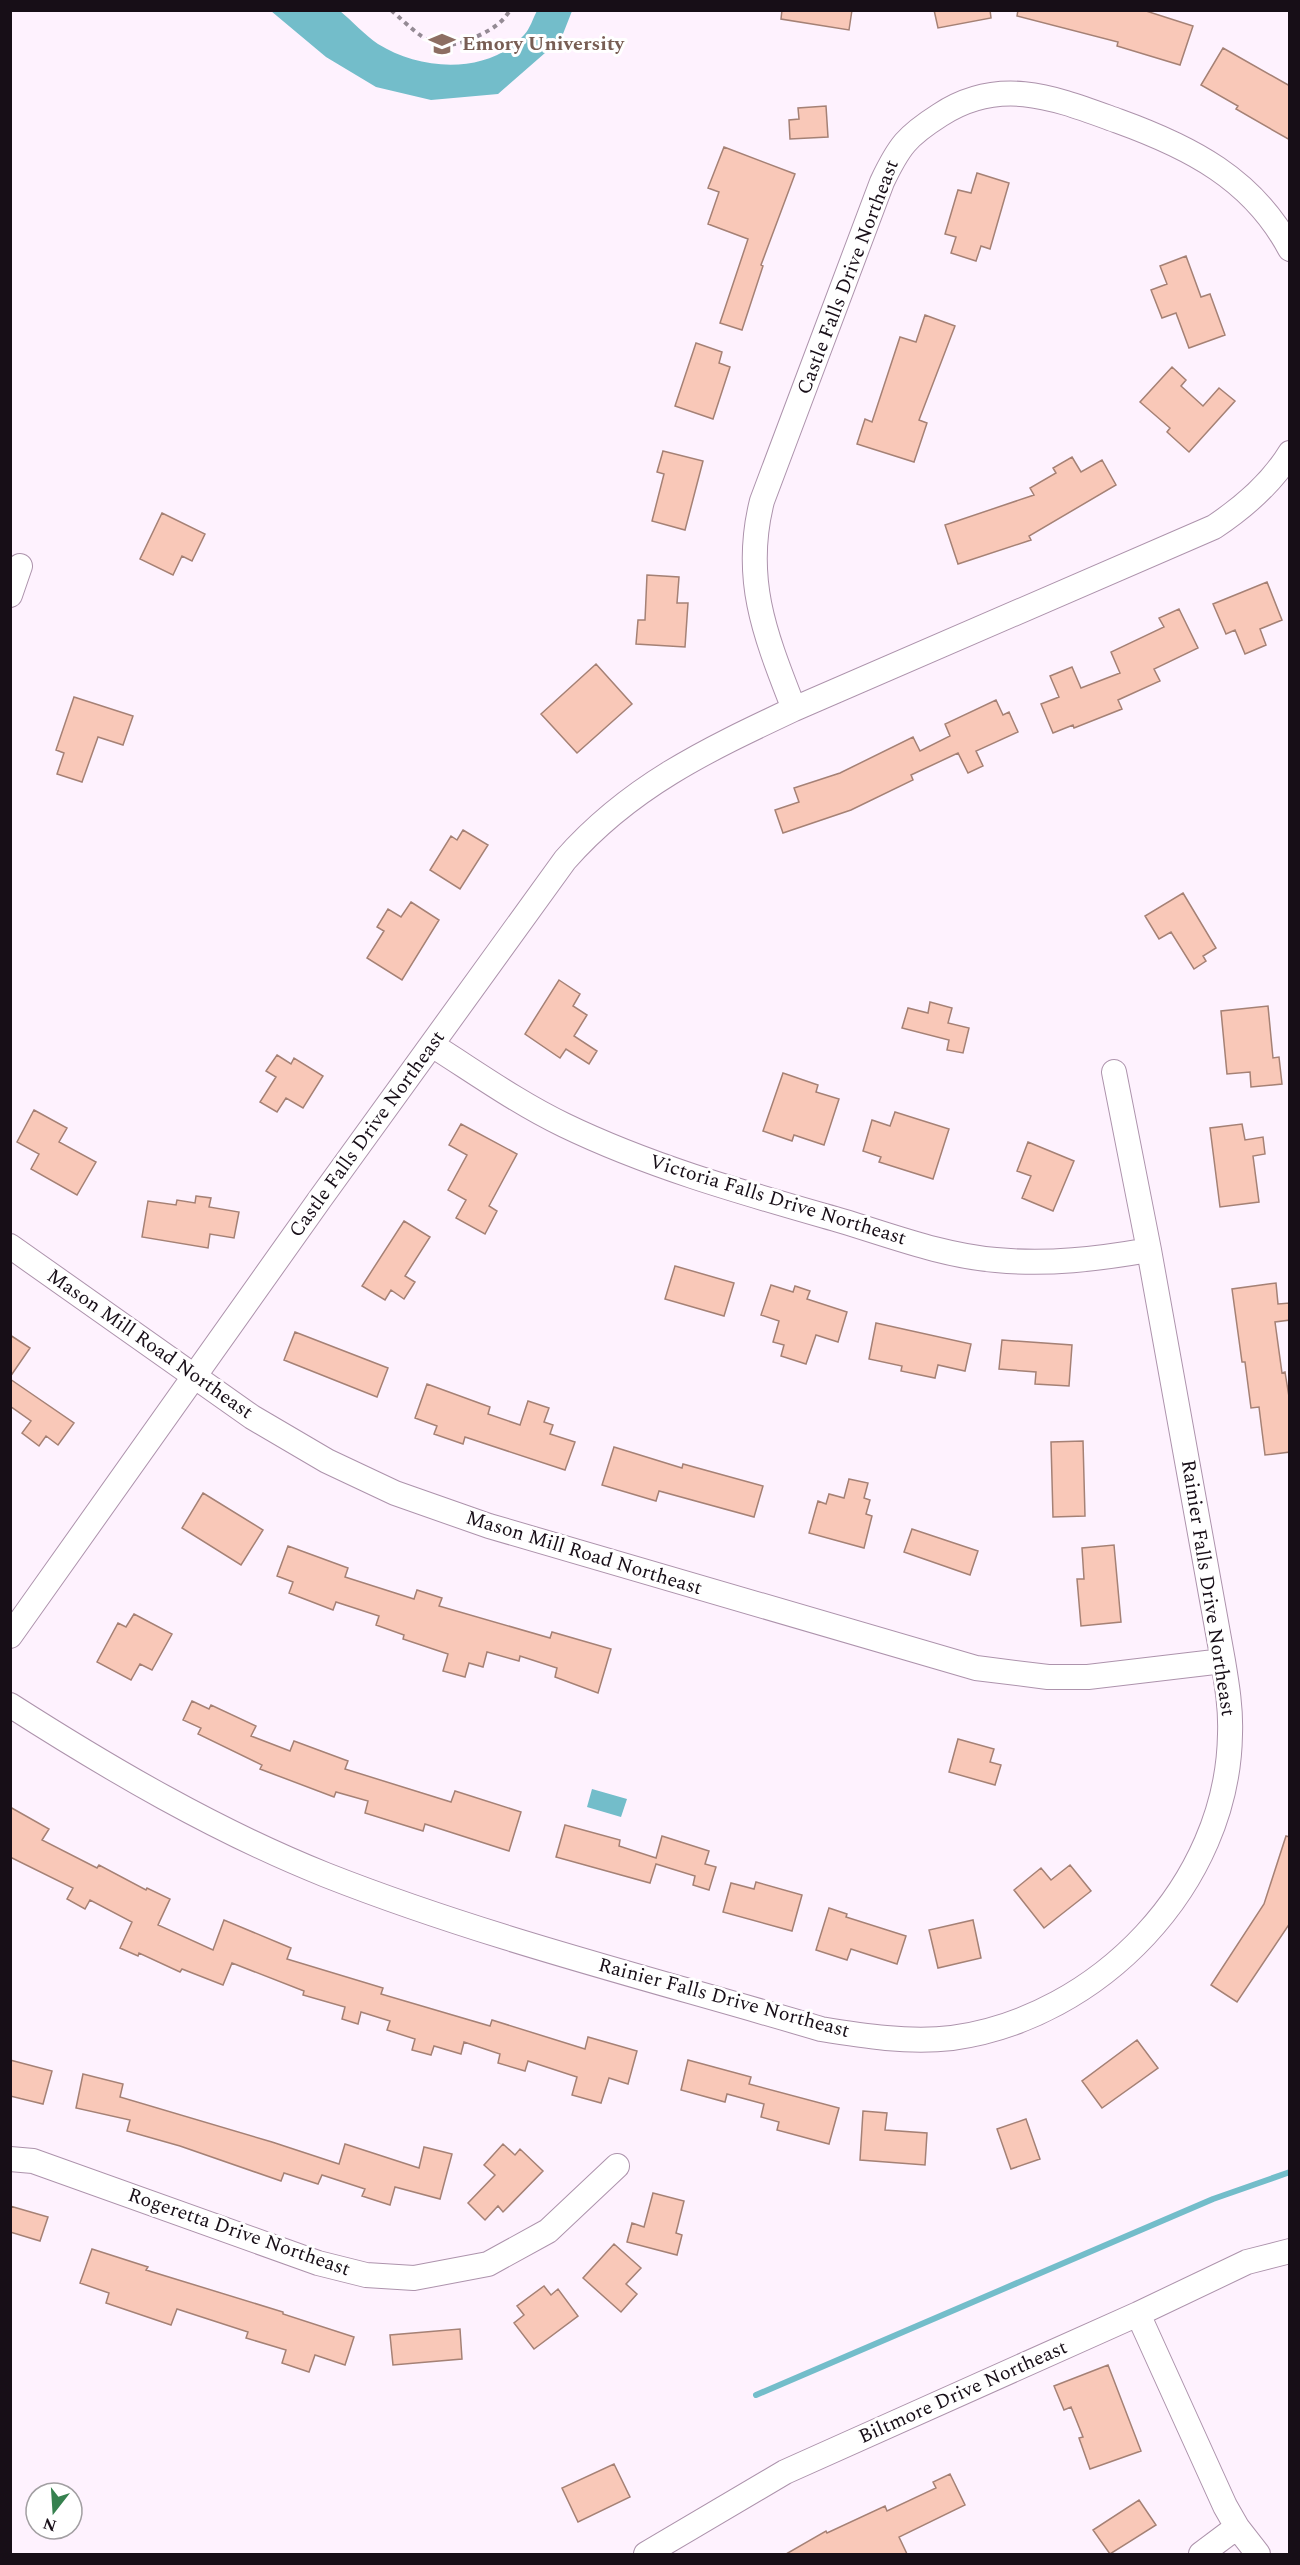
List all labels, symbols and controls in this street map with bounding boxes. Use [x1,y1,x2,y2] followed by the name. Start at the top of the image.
[427,29,457,59] school or university icon: Emory University
[462,29,626,59] place label: Emory University
[789,155,907,399] street label: Castle Falls Drive Northeast
[281,1024,453,1244] street label: Castle Falls Drive Northeast
[646,1147,910,1253] street label: Victoria Falls Drive Northeast
[41,1261,259,1427] street label: Mason Mill Road Northeast
[1173,1458,1243,1718] street label: Rainier Falls Drive Northeast
[462,1503,706,1603] street label: Mason Mill Road Northeast
[595,1950,853,2046] street label: Rainier Falls Drive Northeast
[124,2180,354,2284] street label: Rogeretta Drive Northeast
[854,2332,1072,2452] street label: Biltmore Drive Northeast
[24,2481,84,2541] north arrow
[40,2511,60,2538] text: N

